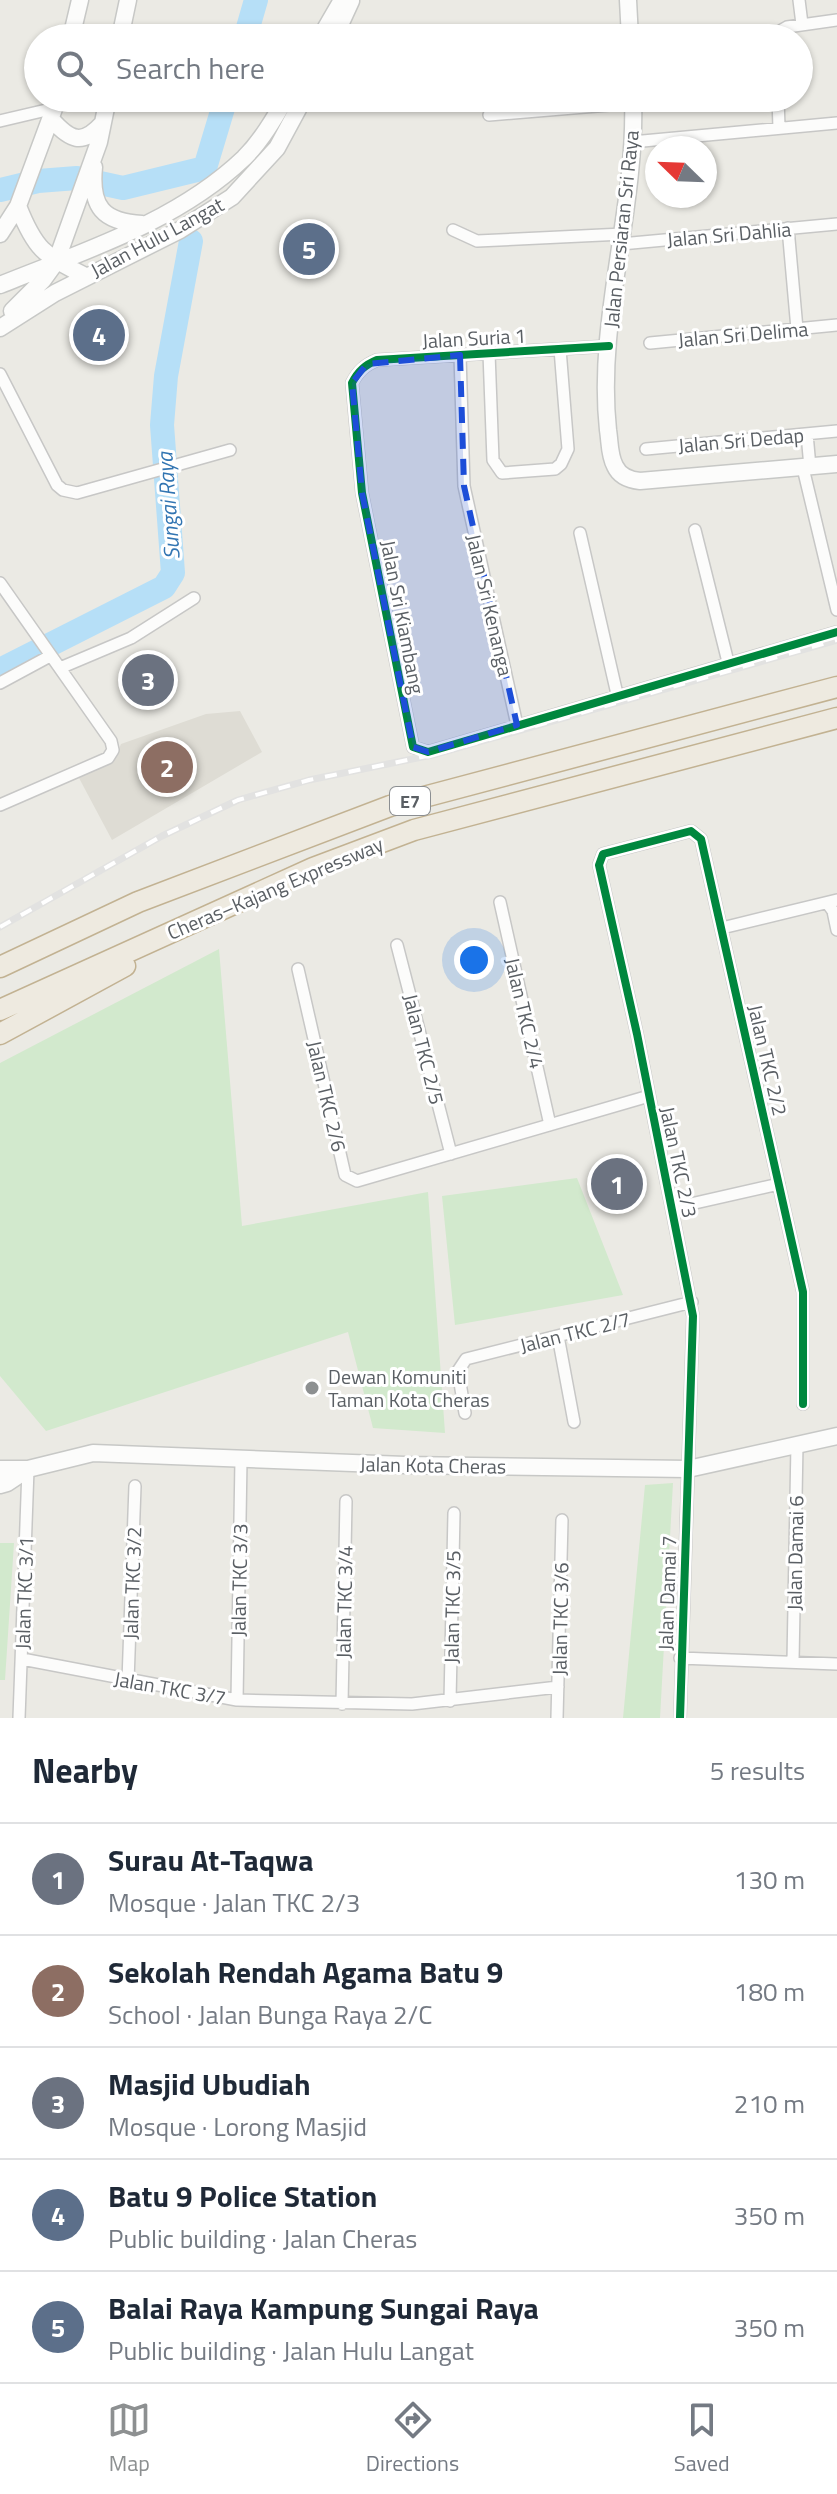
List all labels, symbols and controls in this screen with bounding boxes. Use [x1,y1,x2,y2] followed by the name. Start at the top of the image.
[24,24,813,112] search box
[116,45,265,91] text: Search here
[52,46,96,90] icon: search
[595,129,647,329] street label: Jalan Persiaran Sri Raya
[645,136,717,208] north arrow
[85,189,229,285] street label: Jalan Hulu Langat
[665,213,793,255] street label: Jalan Sri Dahlia
[283,219,335,279] pin: 5
[73,305,125,365] pin: 4
[676,313,810,355] street label: Jalan Sri Delima
[421,320,527,356] street label: Jalan Suria 1
[677,419,805,461] street label: Jalan Sri Dedap
[147,449,189,561] water label: Sungai Raya
[459,531,521,679] street label: Jalan Sri Kenanga
[373,537,433,697] street label: Jalan Sri Kiambang
[122,650,174,710] pin: 3
[141,737,193,797] pin: 2
[390,787,430,815] road number: E7
[162,828,388,948] street label: Cheras–Kajang Expressway
[454,940,494,980] your location
[497,954,553,1072] street label: Jalan TKC 2/4
[395,990,453,1108] street label: Jalan TKC 2/5
[740,1001,796,1119] street label: Jalan TKC 2/2
[299,1037,355,1155] street label: Jalan TKC 2/6
[652,1103,706,1221] street label: Jalan TKC 2/3
[591,1154,643,1214] pin: 1
[516,1303,634,1361] street label: Jalan TKC 2/7
[328,1361,490,1415] place label: Dewan Komuniti Taman Kota Cheras
[303,1379,321,1397] marker: Dewan Komuniti Taman Kota Cheras
[359,1448,507,1482] street label: Jalan Kota Cheras
[778,1495,812,1611] street label: Jalan Damai 6
[223,1523,255,1637] street label: Jalan TKC 3/3
[115,1526,149,1640] street label: Jalan TKC 3/2
[649,1535,685,1651] street label: Jalan Damai 7
[7,1536,41,1650] street label: Jalan TKC 3/1
[328,1545,360,1659] street label: Jalan TKC 3/4
[436,1550,468,1664] street label: Jalan TKC 3/5
[544,1562,576,1676] street label: Jalan TKC 3/6
[112,1663,228,1713] street label: Jalan TKC 3/7
[32,1744,138,1796] text: Nearby
[710,1751,805,1790] text: 5 results
[108,1837,314,1883] text: Surau At-Taqwa
[51,1860,65,1899] text: 1
[734,1860,805,1899] text: 130 m
[108,1883,360,1922] text: Mosque · Jalan TKC 2/3
[108,1949,503,1995] text: Sekolah Rendah Agama Batu 9
[51,1972,65,2011] text: 2
[734,1972,805,2011] text: 180 m
[108,1995,432,2034] text: School · Jalan Bunga Raya 2/C
[108,2061,310,2107] text: Masjid Ubudiah
[51,2084,65,2123] text: 3
[734,2084,805,2123] text: 210 m
[108,2107,367,2146] text: Mosque · Lorong Masjid
[108,2173,377,2219] text: Batu 9 Police Station
[51,2196,65,2235] text: 4
[734,2196,805,2235] text: 350 m
[108,2219,417,2258] text: Public building · Jalan Cheras
[108,2285,539,2331] text: Balai Raya Kampung Sungai Raya
[51,2308,65,2347] text: 5
[734,2308,805,2347] text: 350 m
[108,2331,474,2370] text: Public building · Jalan Hulu Langat
[107,2398,151,2480] tab: Map
[366,2398,459,2480] tab: Directions
[674,2398,730,2480] tab: Saved

